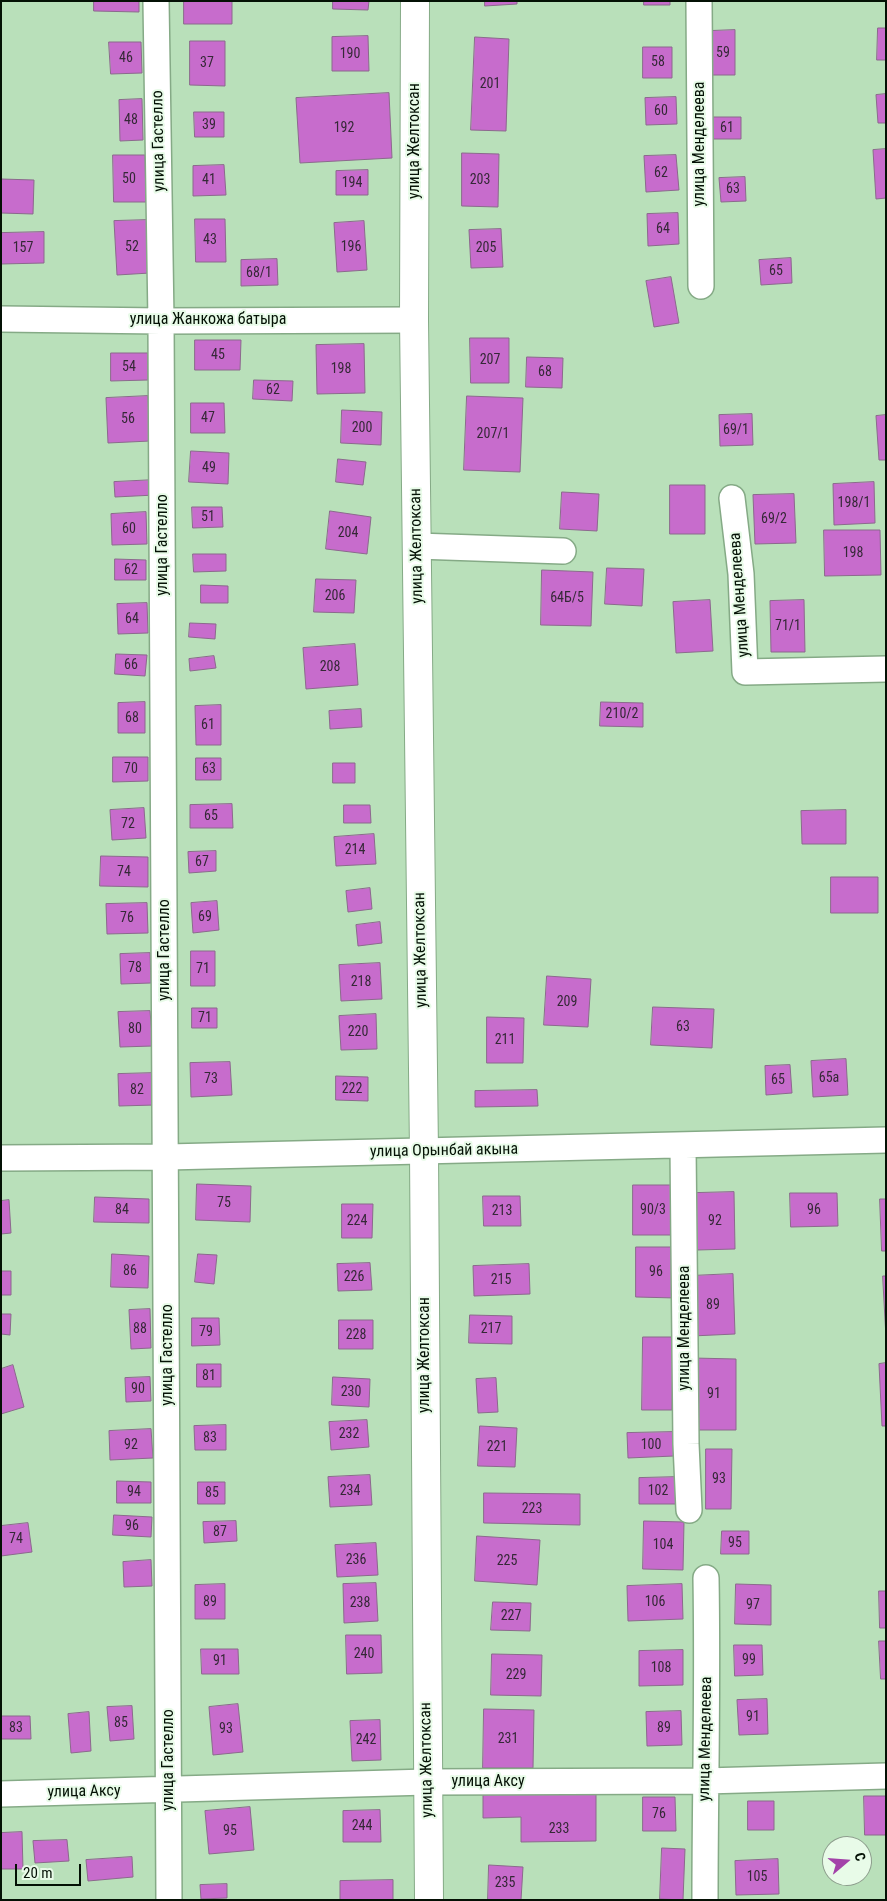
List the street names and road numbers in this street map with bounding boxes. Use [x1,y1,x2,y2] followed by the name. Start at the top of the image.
[690,81,710,207] street label: улица Менделеева
[405,83,425,199] street label: улица Желтоксан
[149,90,169,192] street label: улица Гастелло
[130,310,286,330] street label: улица Жанкожа батыра
[406,488,428,604] street label: улица Желтоксан
[153,494,173,596] street label: улица Гастелло
[726,532,754,658] street label: улица Менделеева
[410,892,432,1008] street label: улица Желтоксан
[155,899,175,1001] street label: улица Гастелло
[370,1140,518,1162] street label: улица Орынбай акына
[675,1265,695,1391] street label: улица Менделеева
[415,1297,435,1413] street label: улица Желтоксан
[158,1304,178,1406] street label: улица Гастелло
[695,1676,717,1802] street label: улица Менделеева
[416,1702,438,1818] street label: улица Желтоксан
[159,1709,179,1811] street label: улица Гастелло
[451,1772,525,1792] street label: улица Аксу
[47,1782,121,1802] street label: улица Аксу

